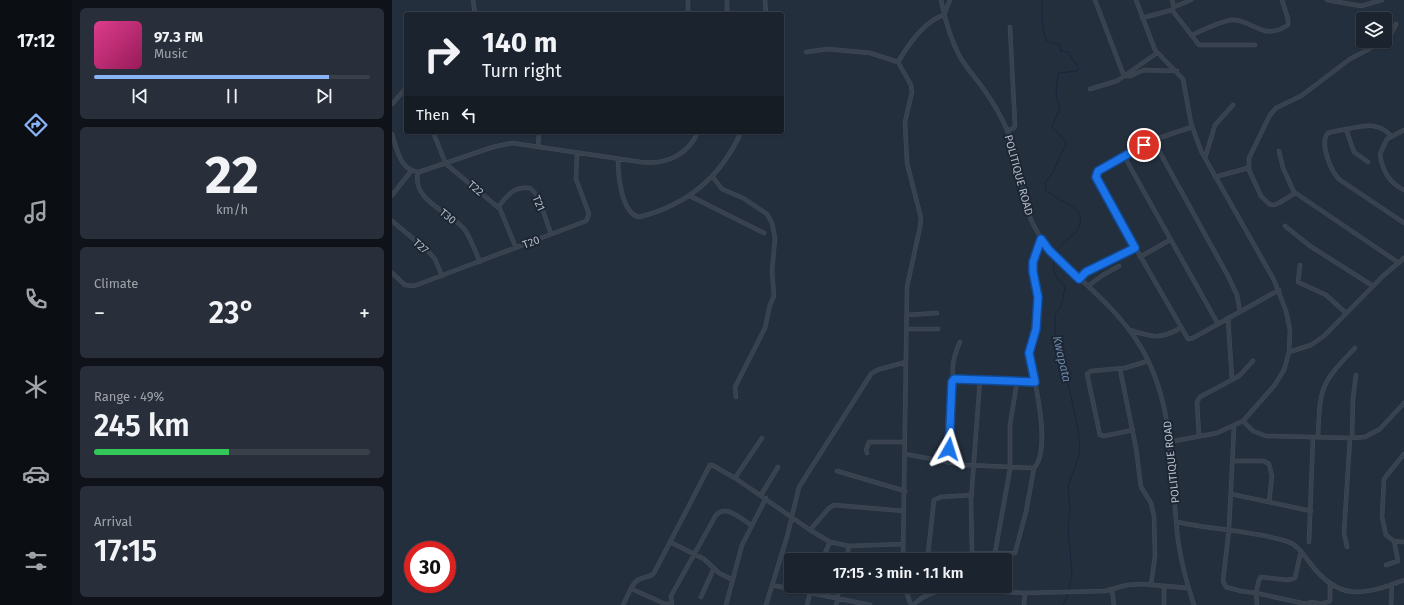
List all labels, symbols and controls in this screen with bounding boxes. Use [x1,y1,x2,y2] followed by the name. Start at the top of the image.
[1356,12,1392,48] map controls
[1356,12,1392,48] button: layers
[482,26,558,59] text: 140 m
[154,28,203,46] text: 97.3 FM
[416,28,468,80] icon: right
[17,30,55,52] text: 17:12
[154,46,188,61] text: Music
[482,60,562,82] text: Turn right
[129,85,151,107] icon: previous
[221,85,243,107] icon: pause
[313,85,335,107] icon: next
[458,104,480,126] icon: left
[416,106,450,124] text: Then
[22,111,50,139] icon: directions
[1127,128,1161,162] pin
[1002,133,1036,217] street label: POLITIQUE ROAD
[1133,134,1155,156] icon: arrive
[205,144,259,207] text: 22
[465,178,486,199] street label: T22
[529,193,548,213] street label: T21
[22,198,50,226] icon: music
[216,202,248,217] text: km/h
[437,206,459,227] street label: T30
[521,233,542,252] street label: T20
[410,236,431,257] street label: T27
[94,276,138,291] text: Climate
[22,285,50,313] icon: phone
[209,295,255,331] text: 23°
[94,300,105,327] text: −
[359,300,370,327] text: +
[1050,335,1074,384] water label: Kwapata
[22,373,50,401] icon: climate
[94,389,164,404] text: Range · 49%
[94,408,190,444] text: 245 km
[1161,420,1182,504] street label: POLITIQUE ROAD
[928,428,970,470] position arrow
[22,460,50,488] icon: car
[94,514,132,529] text: Arrival
[94,533,157,569] text: 17:15
[404,541,456,593] speed limit sign: 30
[22,547,50,575] icon: filters
[833,564,963,582] text: 17:15 · 3 min · 1.1 km

